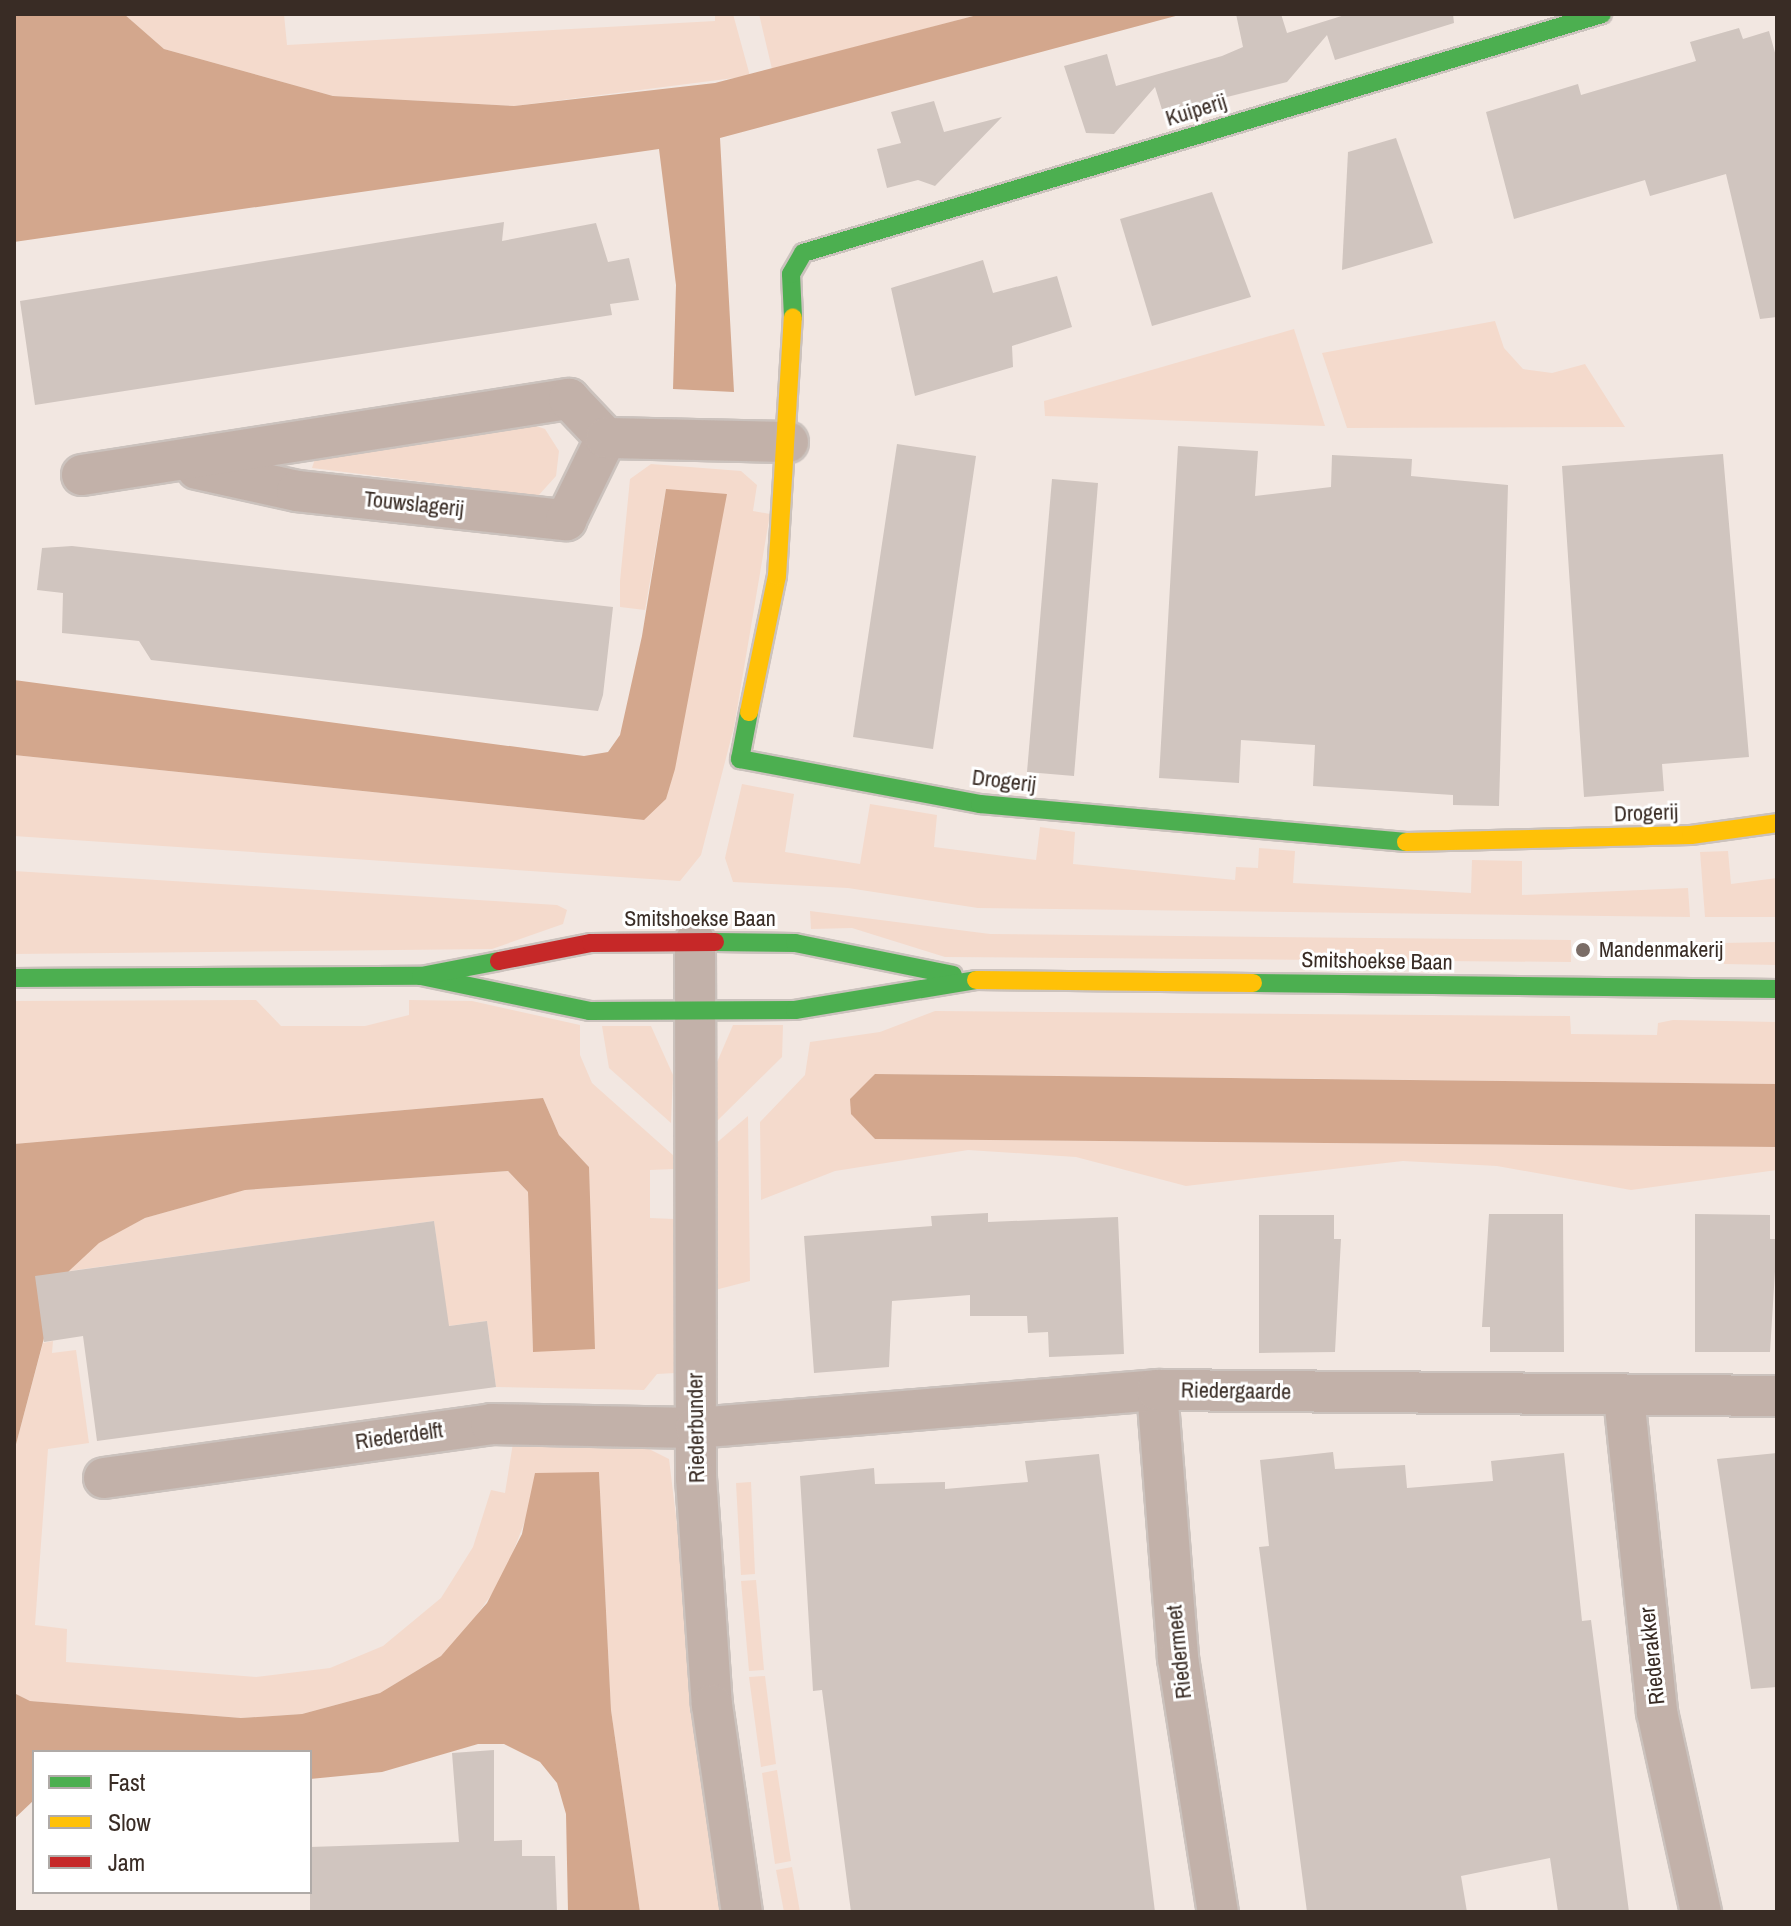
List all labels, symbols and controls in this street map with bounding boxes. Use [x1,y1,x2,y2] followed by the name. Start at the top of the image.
[1162,88,1230,132] street label: Kuiperij
[363,486,465,522] street label: Touwslagerij
[971,764,1037,798] street label: Drogerij
[1613,799,1679,827] street label: Drogerij
[624,906,776,932] street label: Smitshoekse Baan
[1599,937,1723,963] place label: Mandenmakerij
[1574,941,1592,959] marker: Mandenmakerij
[1301,946,1453,976] street label: Smitshoekse Baan
[682,1373,710,1483] street label: Riederbunder
[1181,1377,1291,1405] street label: Riedergaarde
[353,1417,445,1455] street label: Riederdelft
[1161,1604,1197,1700] street label: Riedermeet
[1634,1606,1670,1706] street label: Riederakker
[32,1750,312,1894] legend
[108,1766,145,1798] text: Fast
[108,1806,151,1838] text: Slow
[108,1846,145,1878] text: Jam

